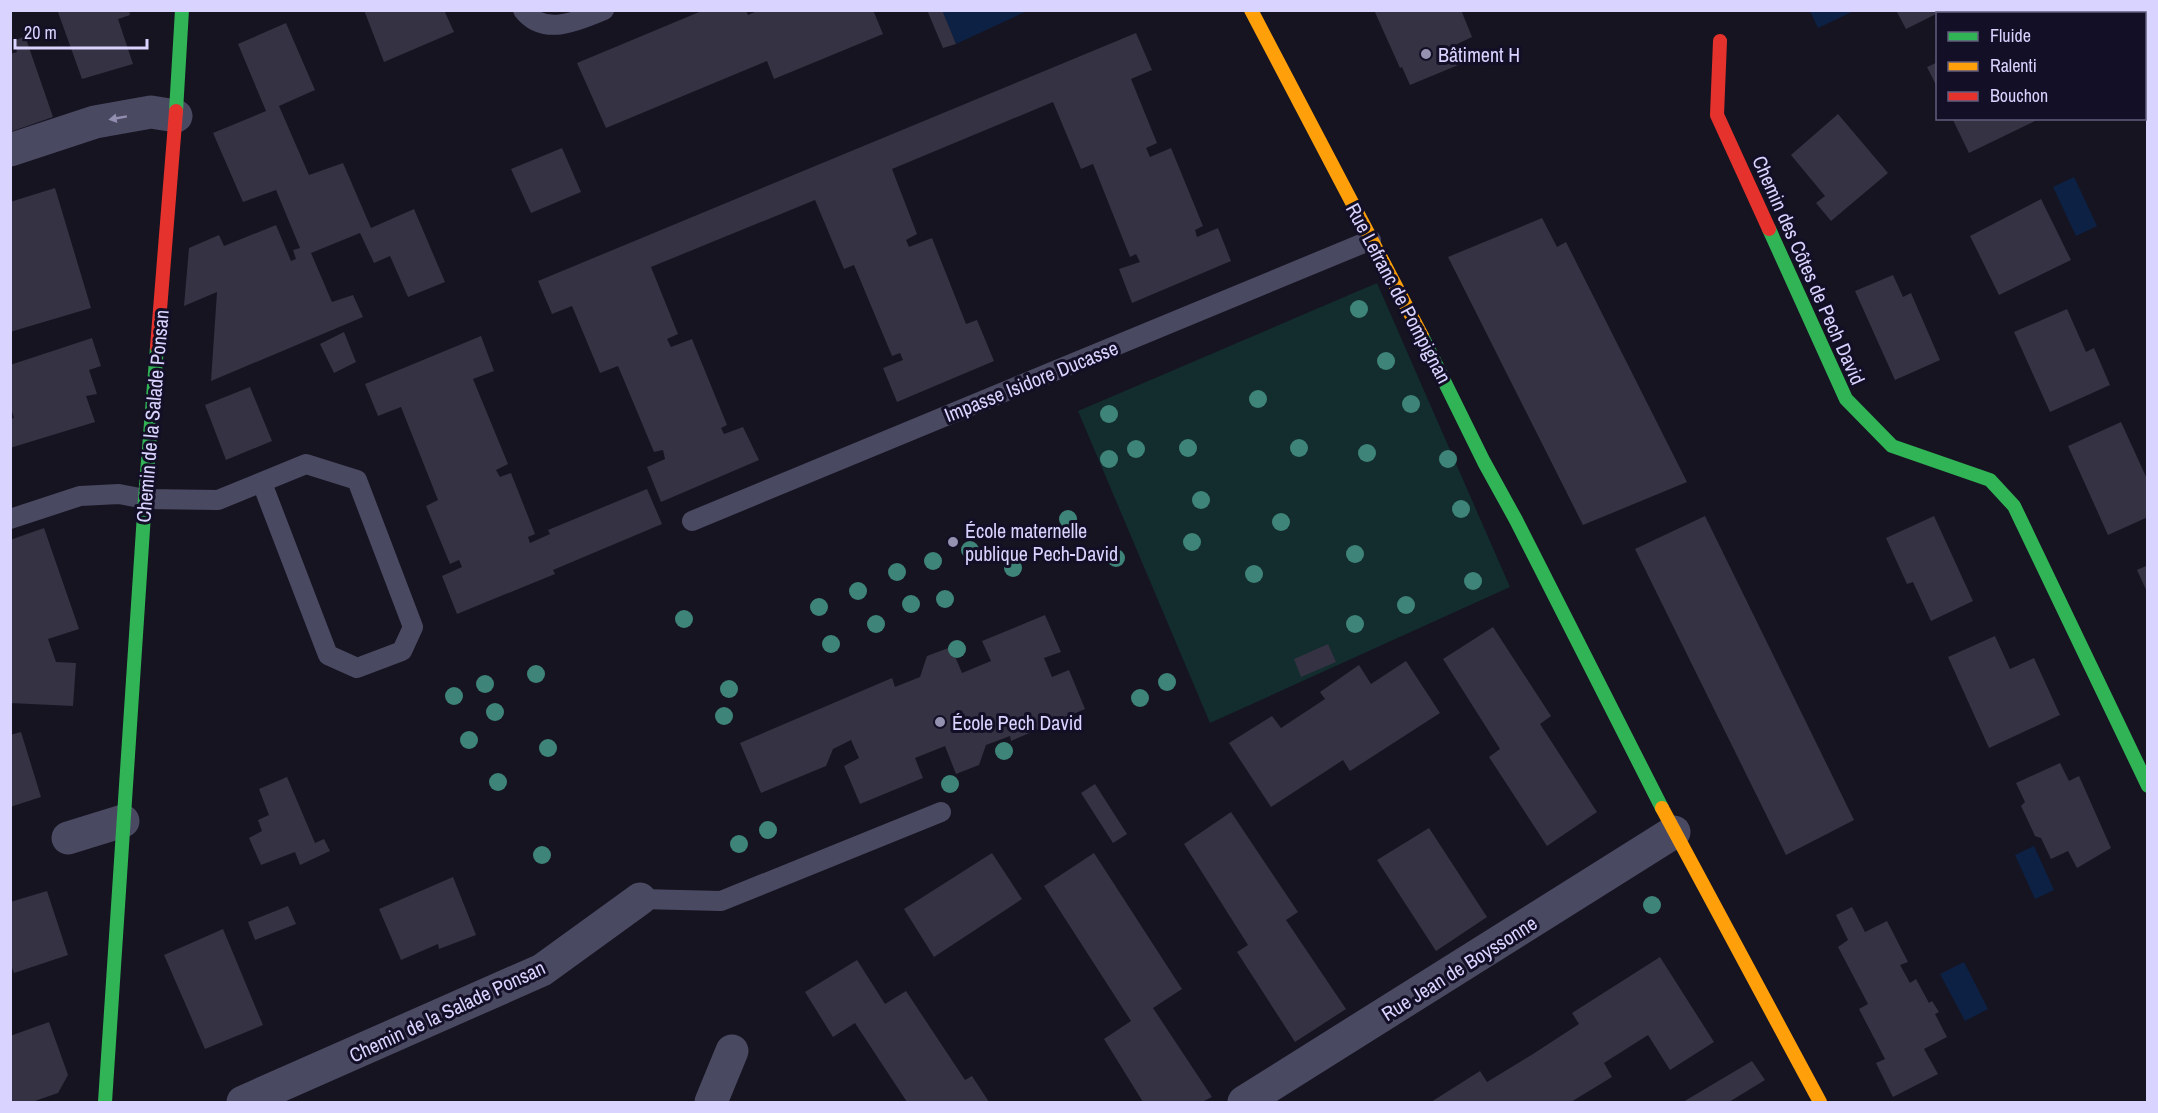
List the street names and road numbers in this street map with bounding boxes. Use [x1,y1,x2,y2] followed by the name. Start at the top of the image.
[1746,151,1872,389] street label: Chemin des Côtes de Pech David
[1340,198,1458,388] street label: Rue Lefranc de Pompignan
[129,309,175,523] street label: Chemin de la Salade Ponsan
[940,334,1122,428] street label: Impasse Isidore Ducasse
[1376,909,1542,1027] street label: Rue Jean de Boyssonne
[345,954,549,1068] street label: Chemin de la Salade Ponsan

